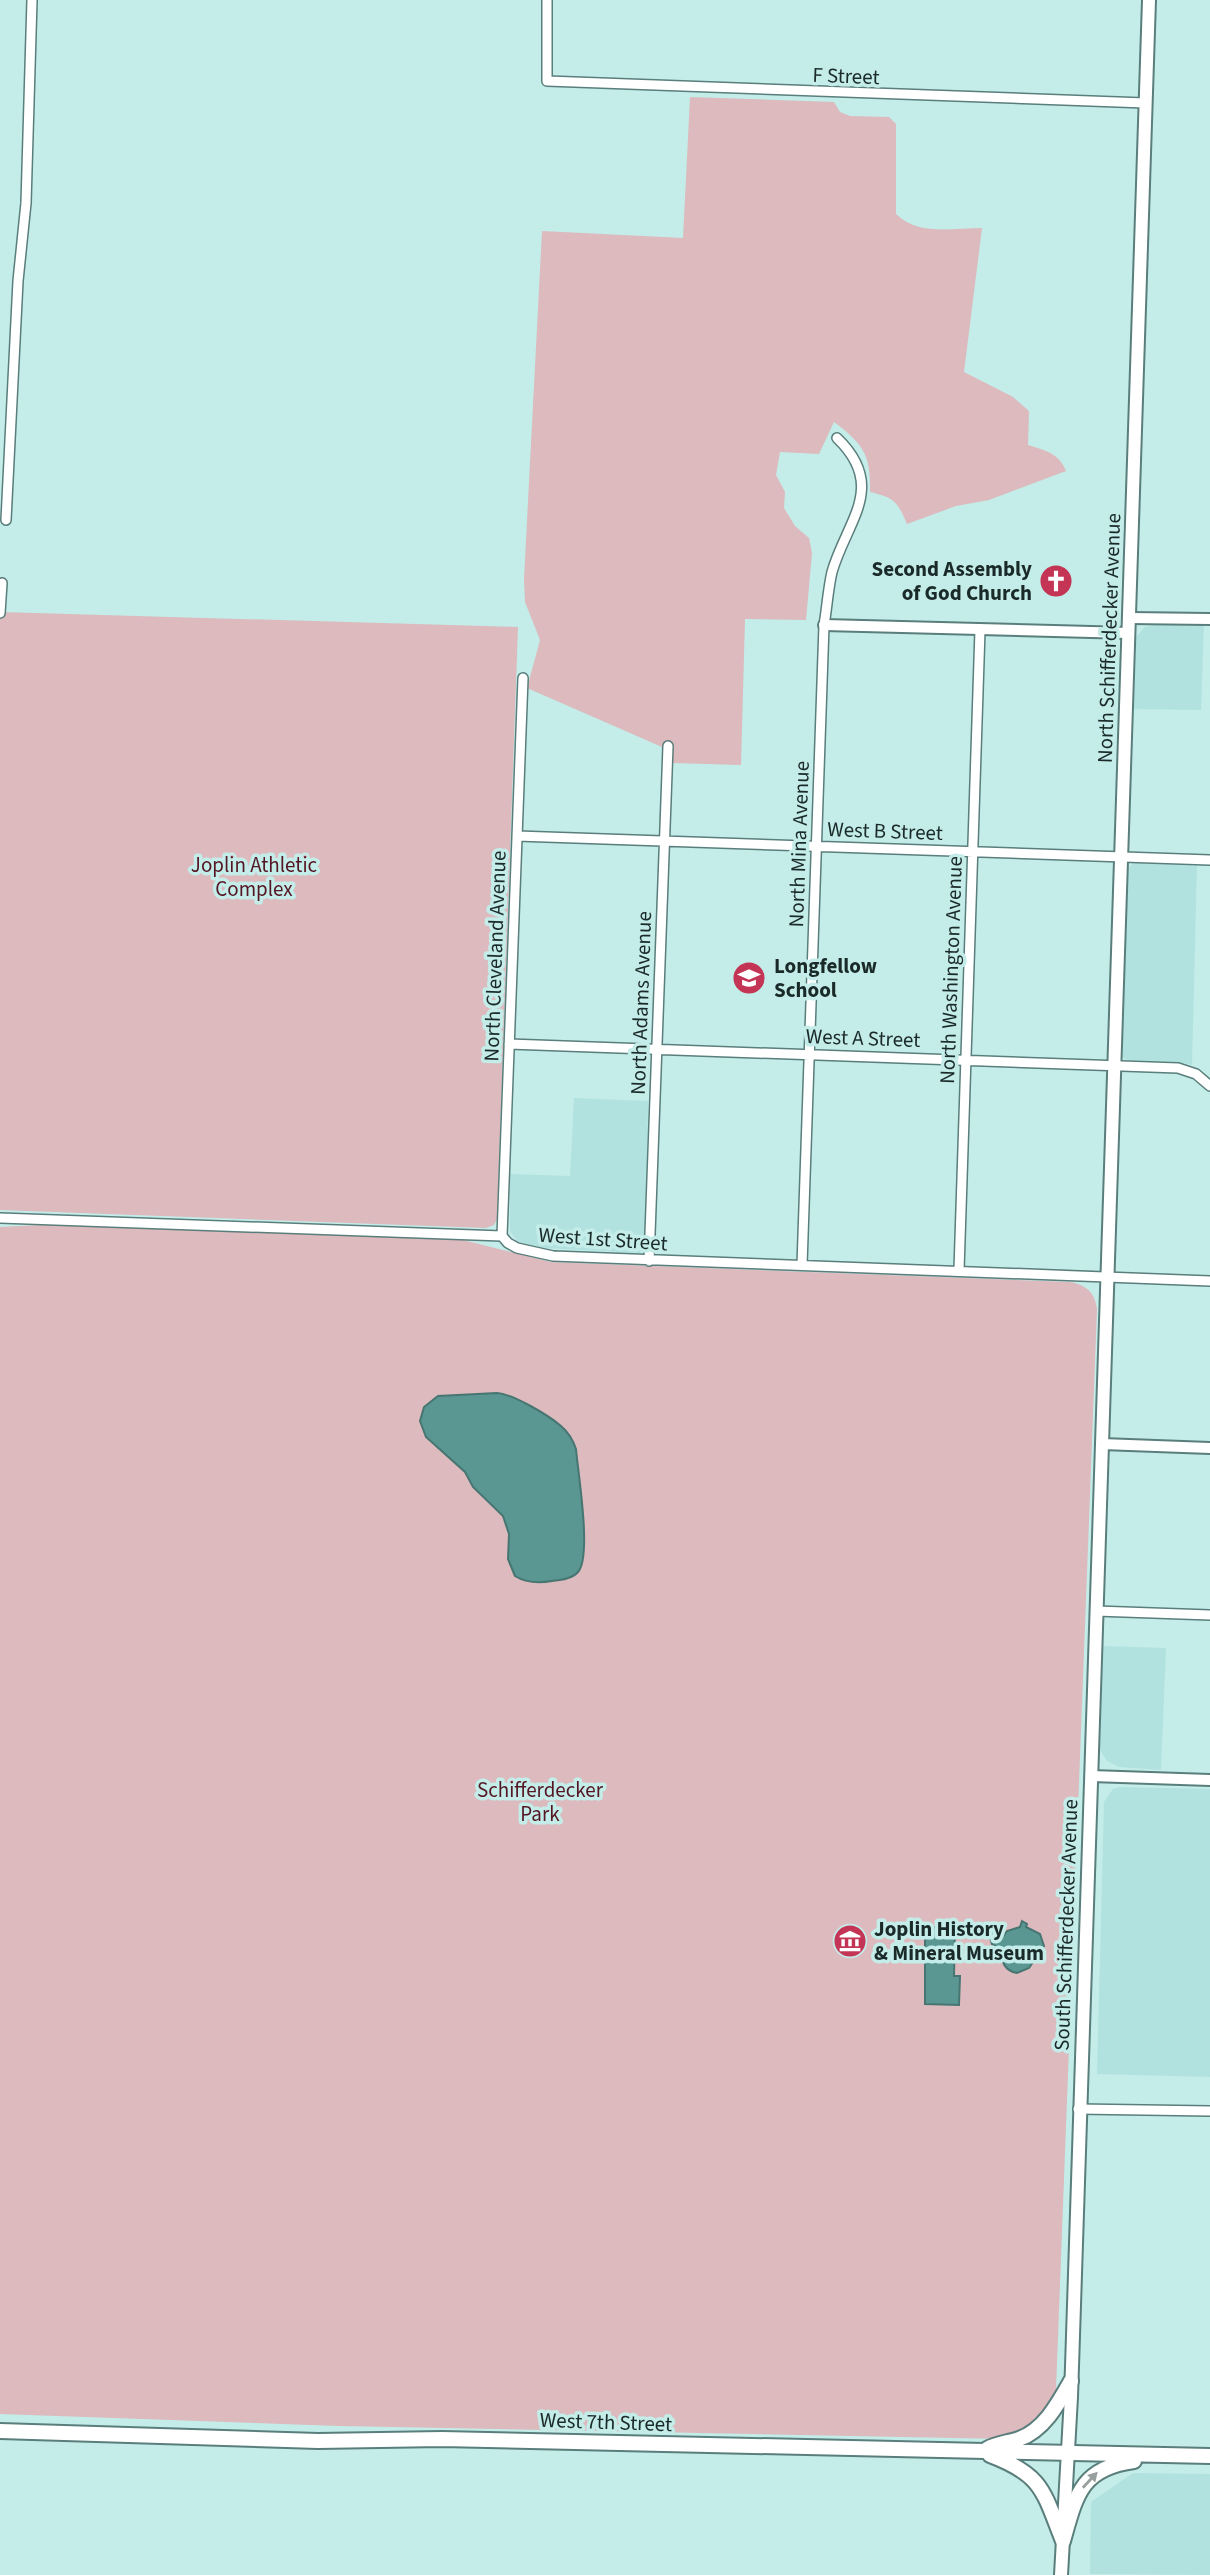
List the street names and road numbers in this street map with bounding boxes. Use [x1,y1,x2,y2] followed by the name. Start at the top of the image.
[812,60,880,92] street label: F Street
[1090,513,1128,763] street label: North Schifferdecker Avenue
[781,760,817,928] street label: North Mina Avenue
[827,814,943,848] street label: West B Street
[476,850,514,1062] street label: North Cleveland Avenue
[932,856,970,1084] street label: North Washington Avenue
[623,911,659,1095] street label: North Adams Avenue
[805,1021,921,1055] street label: West A Street
[537,1220,669,1258] street label: West 1st Street
[1047,1799,1085,2051] street label: South Schifferdecker Avenue
[539,2405,673,2439] street label: West 7th Street

